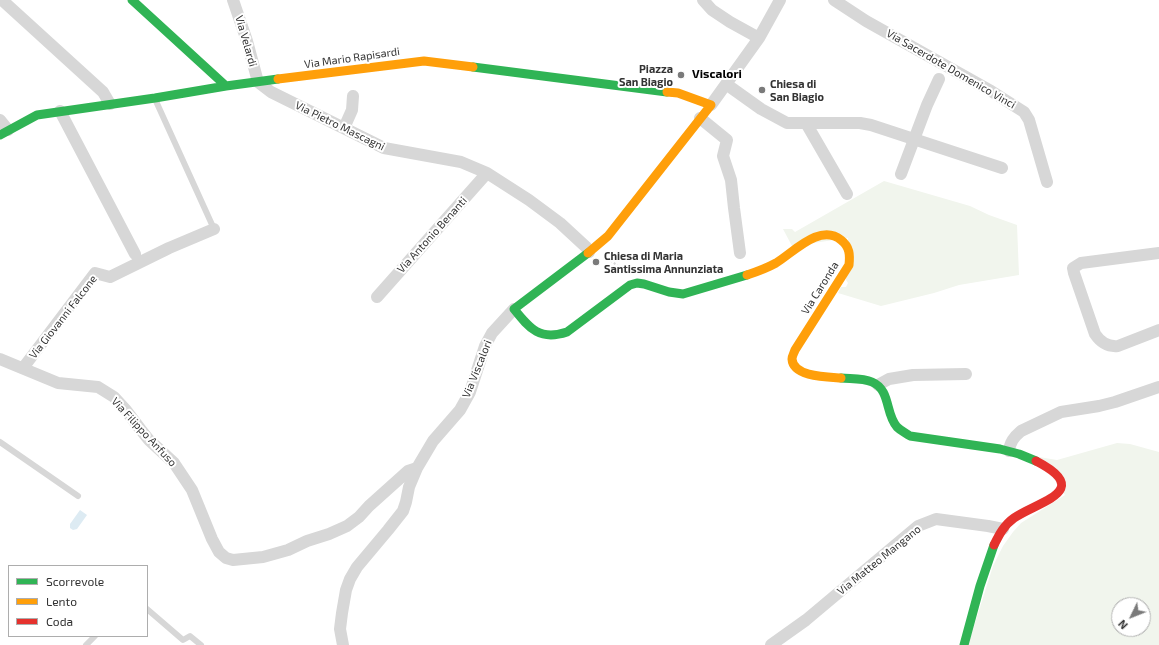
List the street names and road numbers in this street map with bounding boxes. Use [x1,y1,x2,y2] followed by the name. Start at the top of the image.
[232,14,260,68] street label: Via Velardi
[884,27,1018,111] street label: Via Sacerdote Domenico Vinci
[303,45,401,71] street label: Via Mario Rapisardi
[293,99,387,153] street label: Via Pietro Mascagni
[394,194,470,276] street label: Via Antonio Benanti
[799,259,841,317] street label: Via Caronda
[26,273,100,361] street label: Via Giovanni Falcone
[459,338,495,400] street label: Via Viscalori
[109,395,179,469] street label: Via Filippo Anfuso
[835,522,923,598] street label: Via Matteo Mangano

